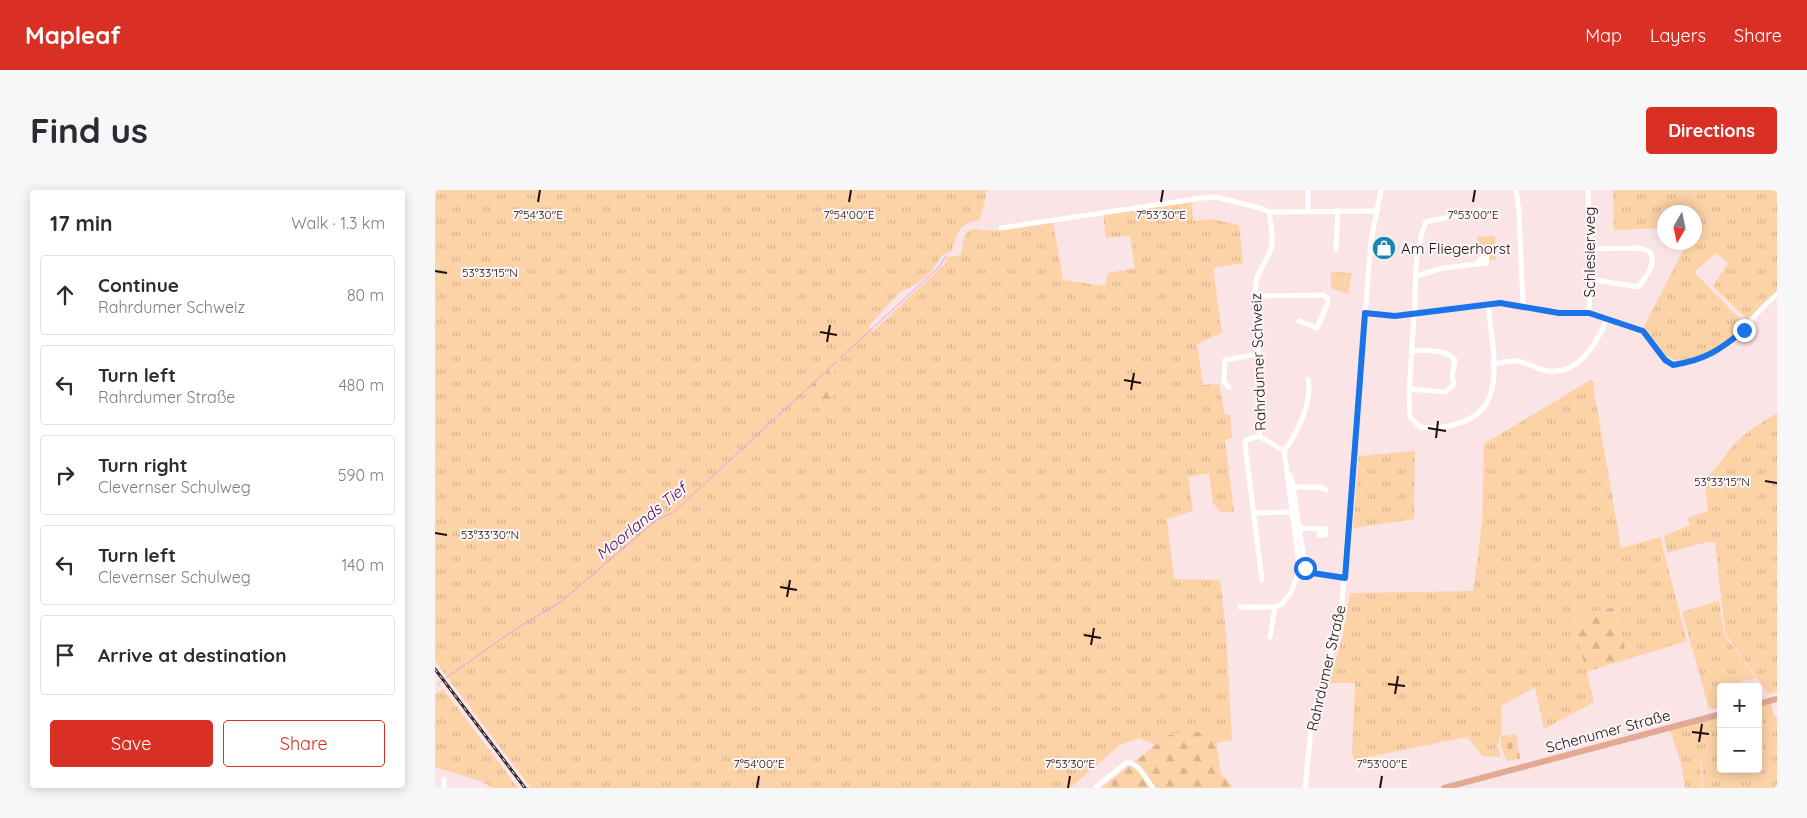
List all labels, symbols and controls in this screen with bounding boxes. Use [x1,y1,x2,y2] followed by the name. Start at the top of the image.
[25,20,121,50] text: Mapleaf
[1585,24,1622,47] text: Map
[1650,24,1706,47] text: Layers
[1734,24,1782,47] text: Share
[1646,107,1777,154] button: Directions
[30,108,148,152] text: Find us
[1657,205,1702,250] north arrow
[513,207,563,222] text: 7°54'30"E
[823,207,875,222] text: 7°54'00"E
[1136,207,1186,222] text: 7°53'30"E
[1448,207,1499,222] text: 7°53'00"E
[1580,207,1599,297] street label: Schlesierweg
[50,210,112,236] text: 17 min
[291,213,385,233] text: Walk · 1.3 km
[1371,235,1397,261] shop icon: Am Fliegerhorst
[1401,239,1511,258] place label: Am Fliegerhorst
[462,265,518,280] text: 53°33'15"N
[98,273,179,297] text: Continue
[51,281,79,309] icon: ahead
[347,285,384,305] text: 80 m
[1246,293,1270,431] street label: Rahrdumer Schweiz
[98,297,245,317] text: Rahrdumer Schweiz
[1733,319,1756,342] route end
[98,363,176,387] text: Turn left
[51,371,79,399] icon: left
[338,375,384,395] text: 480 m
[98,387,235,407] text: Rahrdumer Straße
[98,453,187,477] text: Turn right
[51,461,79,489] icon: right
[338,465,384,485] text: 590 m
[1694,474,1750,489] text: 53°33'15"N
[592,476,693,564] water label: Moorlands Tief
[98,477,251,497] text: Clevernser Schulweg
[461,527,519,542] text: 53°33'30"N
[98,543,176,567] text: Turn left
[51,551,79,579] icon: left
[341,555,384,575] text: 140 m
[1294,557,1317,580] route start
[98,567,251,587] text: Clevernser Schulweg
[1302,603,1350,733] street label: Rahrdumer Straße
[51,641,79,669] icon: arrive
[98,643,287,667] text: Arrive at destination
[1717,683,1762,773] map controls
[1717,683,1762,728] button: +
[1544,705,1672,757] street label: Schenumer Straße
[50,720,213,767] button: Save
[223,720,385,767] button: Share
[1717,728,1762,773] button: −
[733,756,785,771] text: 7°54'00"E
[1045,756,1095,771] text: 7°53'30"E
[1357,756,1408,771] text: 7°53'00"E

